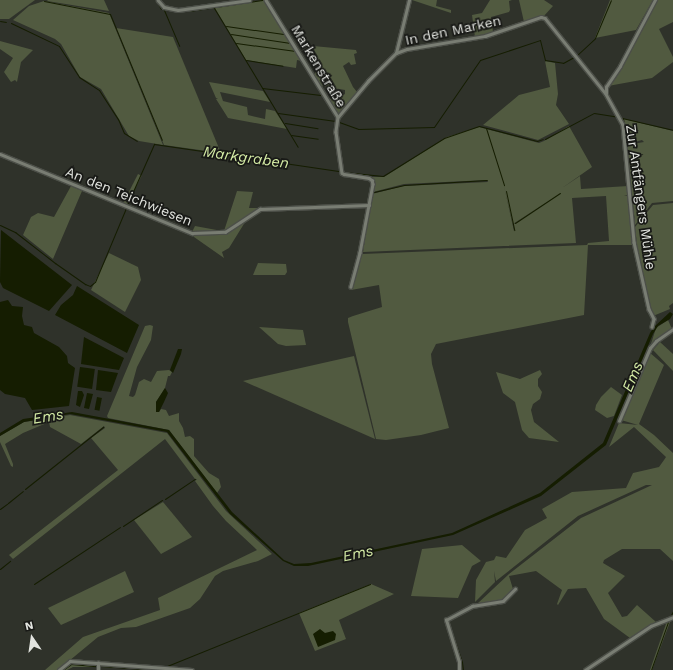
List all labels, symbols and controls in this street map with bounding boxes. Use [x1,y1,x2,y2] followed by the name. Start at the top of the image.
[403,12,503,48] street label: In den Marken
[288,22,350,110] street label: Markenstraße
[622,123,660,271] street label: Zur Antfängers Mühle
[202,143,290,173] water label: Markgraben
[63,163,195,229] street label: An den Teichwiesen
[619,359,647,395] water label: Ems
[31,406,65,428] water label: Ems
[341,542,375,566] water label: Ems
[12,618,52,658] north arrow
[24,619,35,633] text: N

